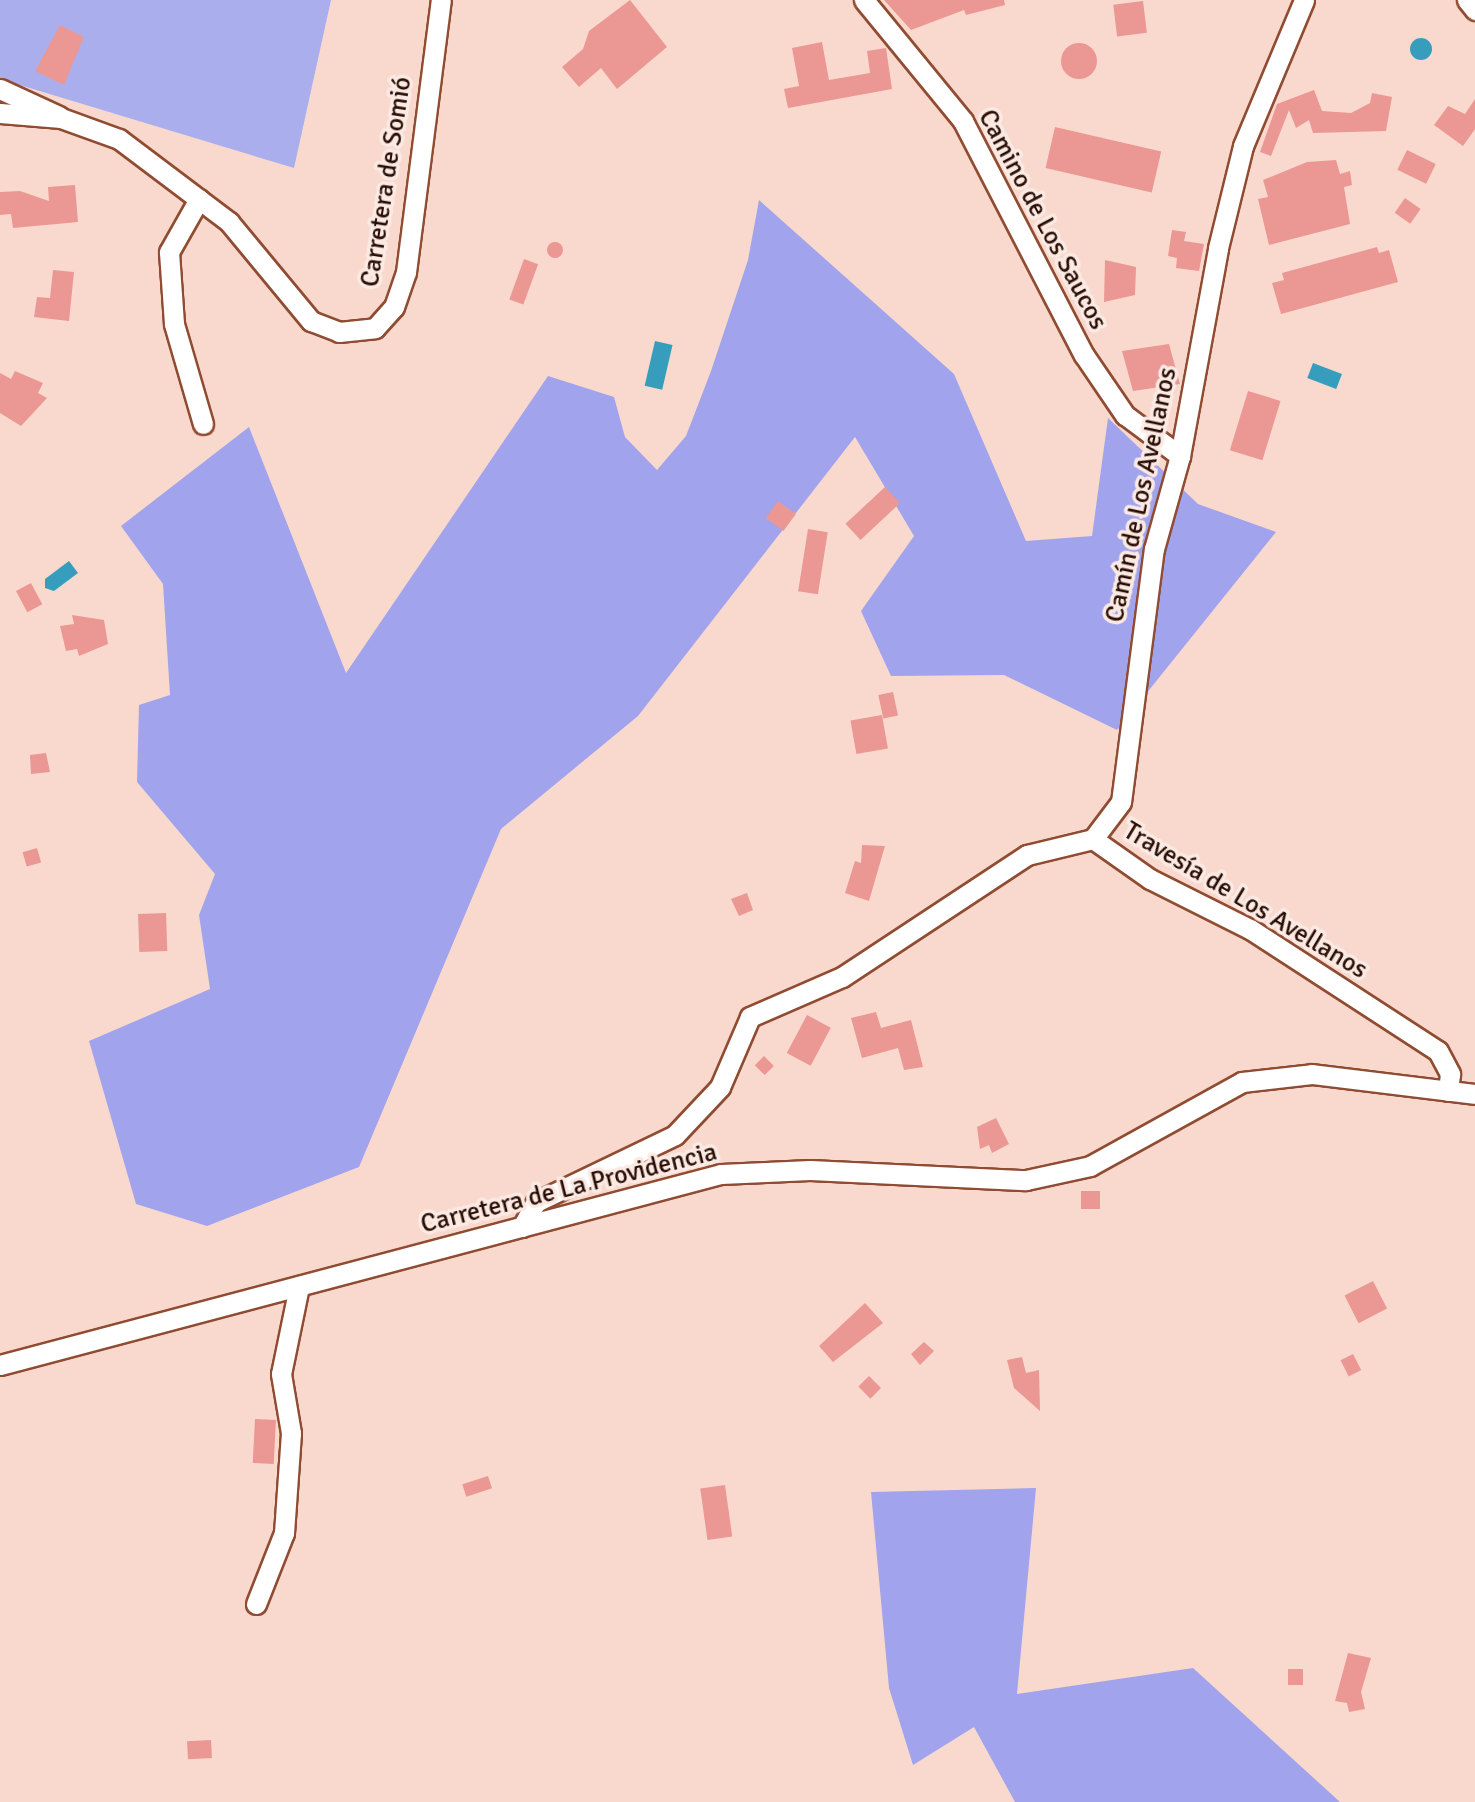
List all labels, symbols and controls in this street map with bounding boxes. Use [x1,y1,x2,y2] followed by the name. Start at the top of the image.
[355,75,419,289] street label: Carretera de Somió
[971,105,1113,335] street label: Camino de Los Saucos
[1100,365,1184,625] street label: Camín de Los Avellanos
[1117,816,1373,986] street label: Travesía de Los Avellanos
[418,1137,720,1241] street label: Carretera de La Providencia

